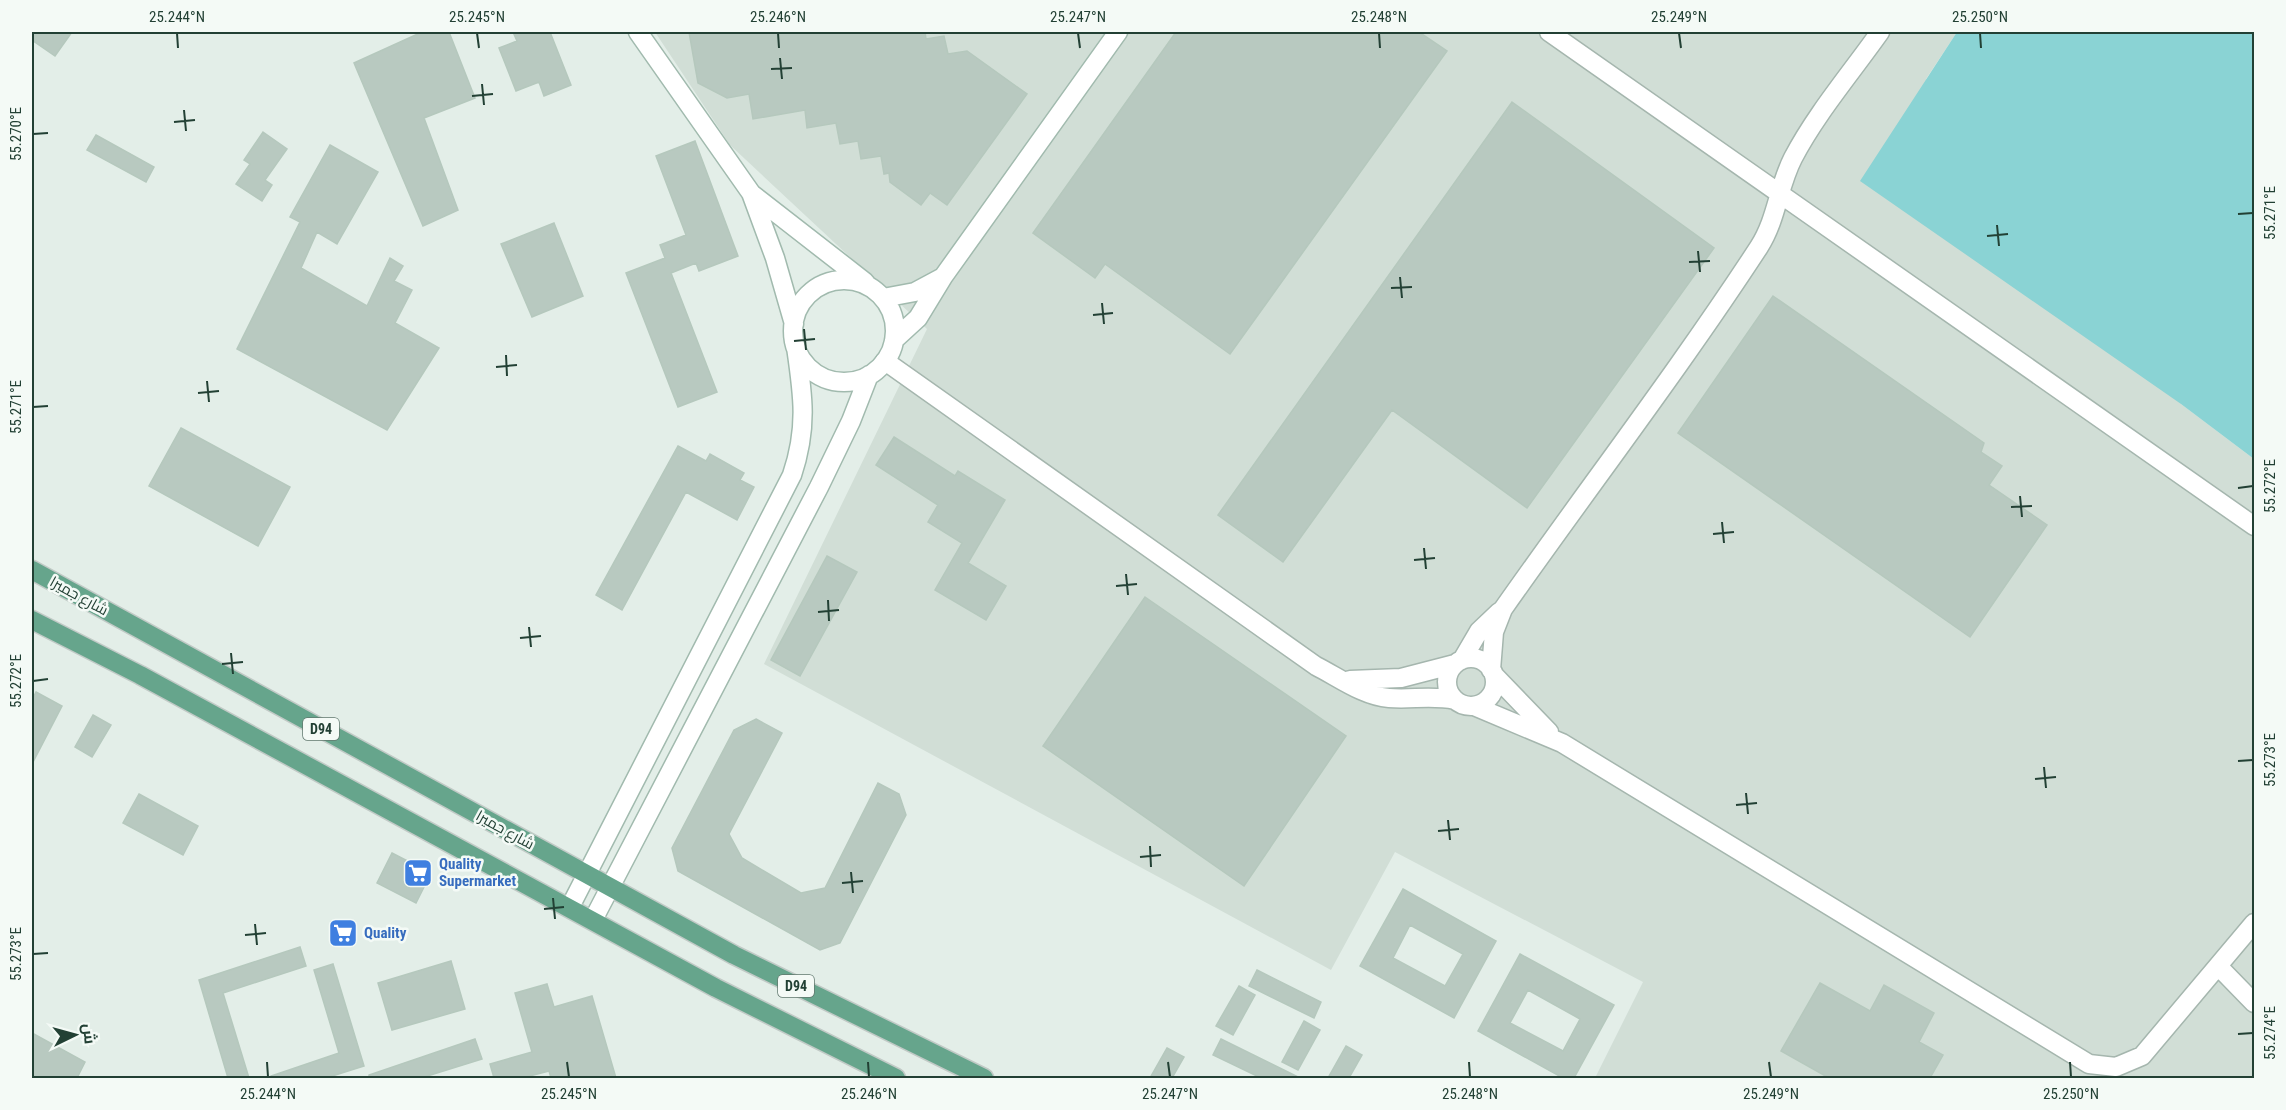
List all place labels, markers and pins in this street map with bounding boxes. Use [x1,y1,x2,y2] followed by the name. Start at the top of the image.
[439,855,516,890] place label: Quality Supermarket
[402,857,434,889] supermarket icon: Quality Supermarket
[327,917,359,949] supermarket icon: Quality
[364,924,407,942] place label: Quality

